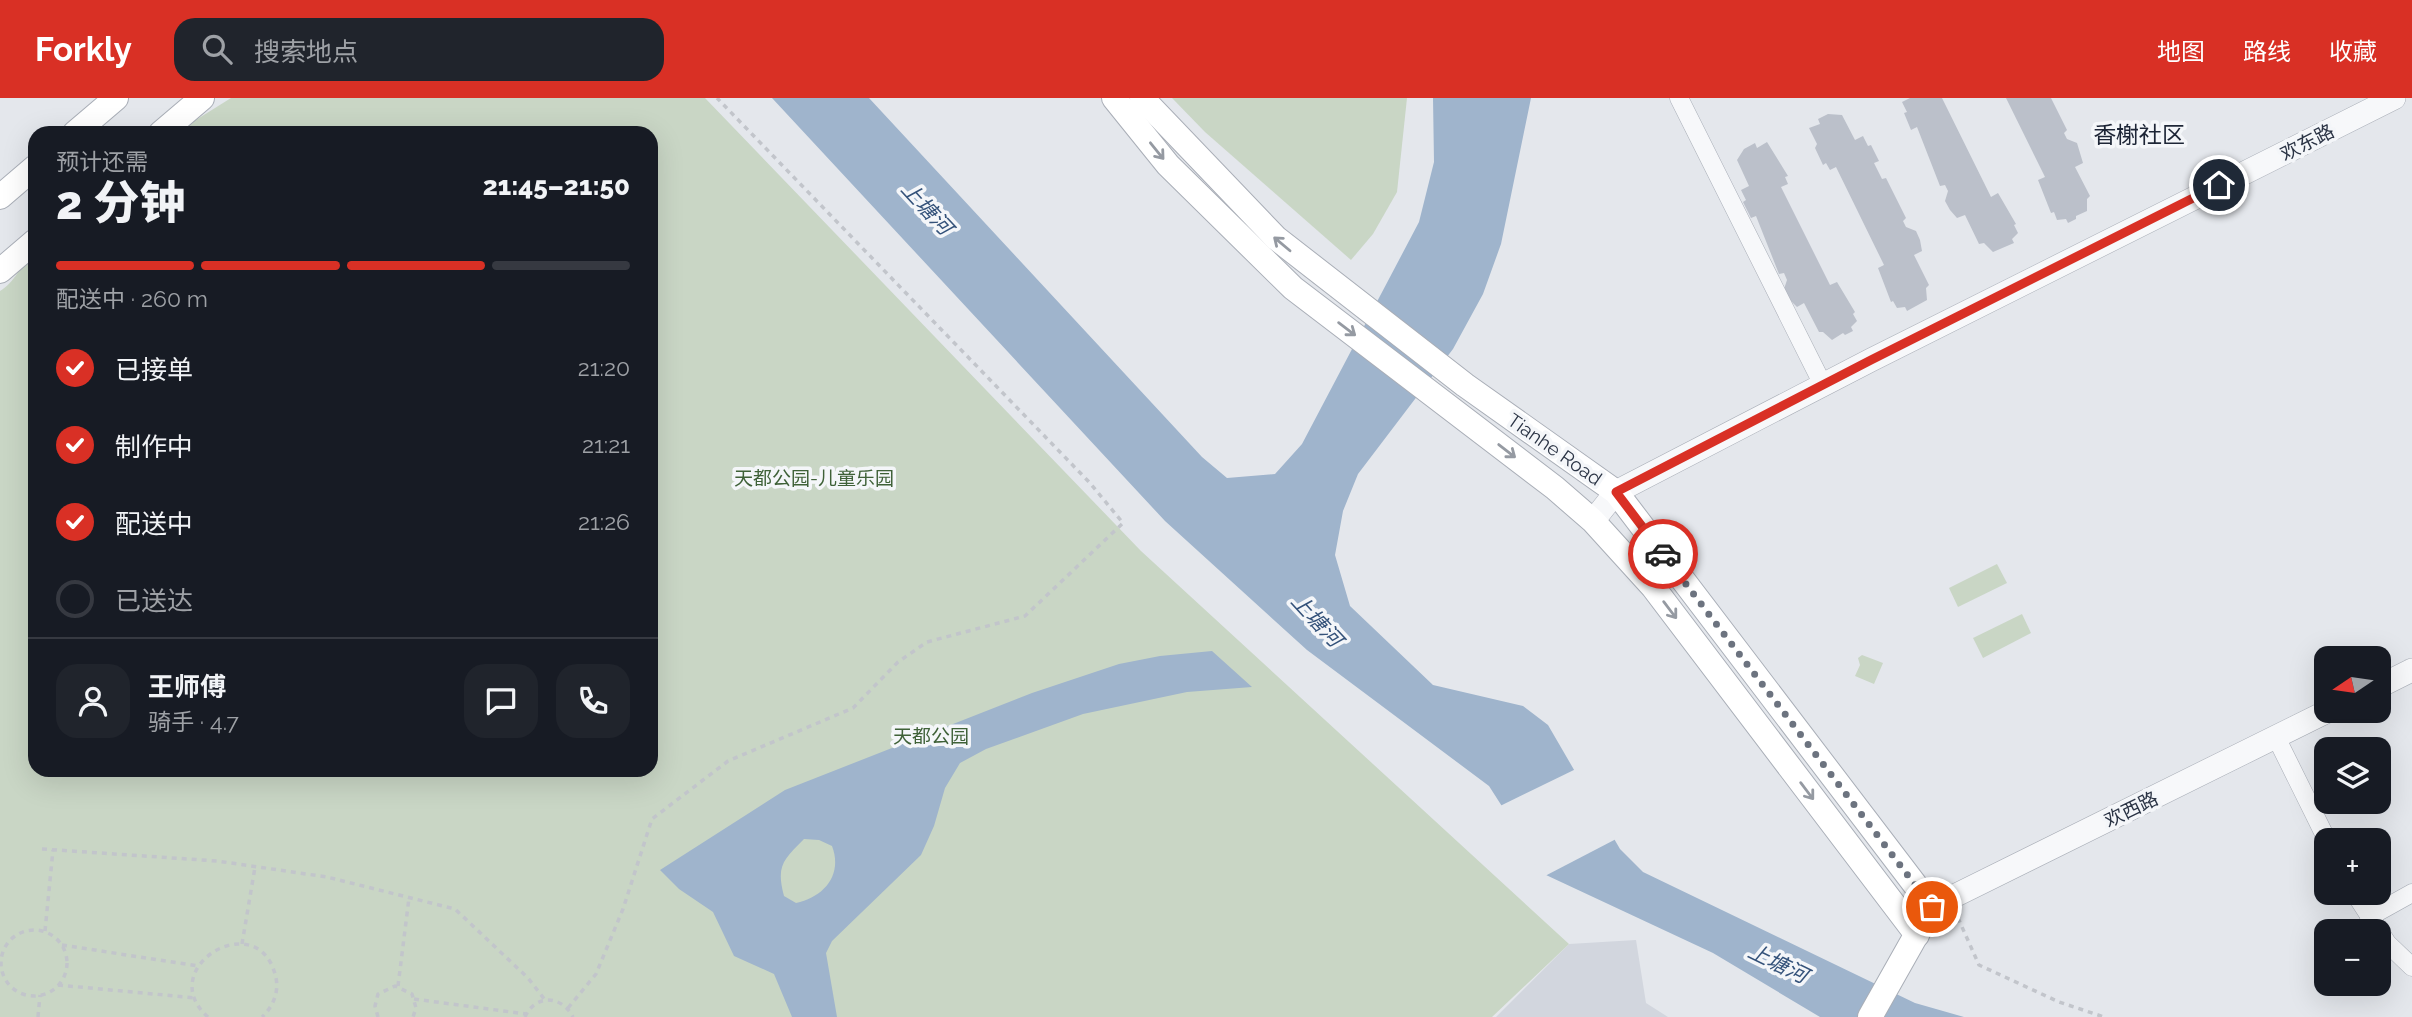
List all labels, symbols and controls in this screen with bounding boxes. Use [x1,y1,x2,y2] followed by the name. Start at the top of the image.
[174,18,664,81] search box
[35,30,132,69] text: Forkly
[198,30,236,68] icon: search
[254,37,358,67] text: 搜索地点
[2157,37,2205,66] text: 地图
[2243,37,2291,66] text: 路线
[2329,37,2377,66] text: 收藏
[2277,119,2337,165] street label: 欢东路
[2093,121,2185,148] district label: 香榭社区
[1149,142,1165,160] one-way arrow
[56,148,148,175] text: 预计还需
[2189,155,2249,215] pin
[2200,166,2238,204] icon: home
[483,171,630,201] text: 21:45–21:50
[56,176,185,230] text: 2 分钟
[896,176,960,242] water label: 上塘河
[1274,236,1292,251] one-way arrow
[56,285,208,312] text: 配送中 · 260 m
[1338,322,1356,337] one-way arrow
[56,349,94,387] icon: check
[578,354,630,381] text: 21:20
[115,355,193,385] text: 已接单
[1504,408,1606,490] street label: Tianhe Road
[56,426,94,464] icon: check
[582,431,630,458] text: 21:21
[115,432,193,462] text: 制作中
[1497,443,1515,458] one-way arrow
[734,467,894,489] park label: 天都公园-儿童乐园
[56,503,94,541] icon: check
[578,508,630,535] text: 21:26
[115,509,193,539] text: 配送中
[1628,519,1698,589] courier
[1644,535,1682,573] icon: car
[115,586,193,616] text: 已送达
[1286,588,1350,654] water label: 上塘河
[1662,600,1677,618] one-way arrow
[2314,646,2390,723] north arrow
[2314,646,2391,996] map controls
[56,664,130,738] button: person
[464,664,538,738] button: chat
[556,664,630,738] button: phone
[148,672,226,702] text: 王师傅
[148,708,239,735] text: 骑手 · 4.7
[893,725,969,747] park label: 天都公园
[2314,737,2391,814] button: layers
[1800,781,1815,800] one-way arrow
[2101,787,2161,831] street label: 欢西路
[2314,828,2391,905] button: +
[1902,877,1962,937] pin
[1913,888,1951,926] icon: bag
[2314,919,2391,996] button: −
[1744,938,1815,990] water label: 上塘河

